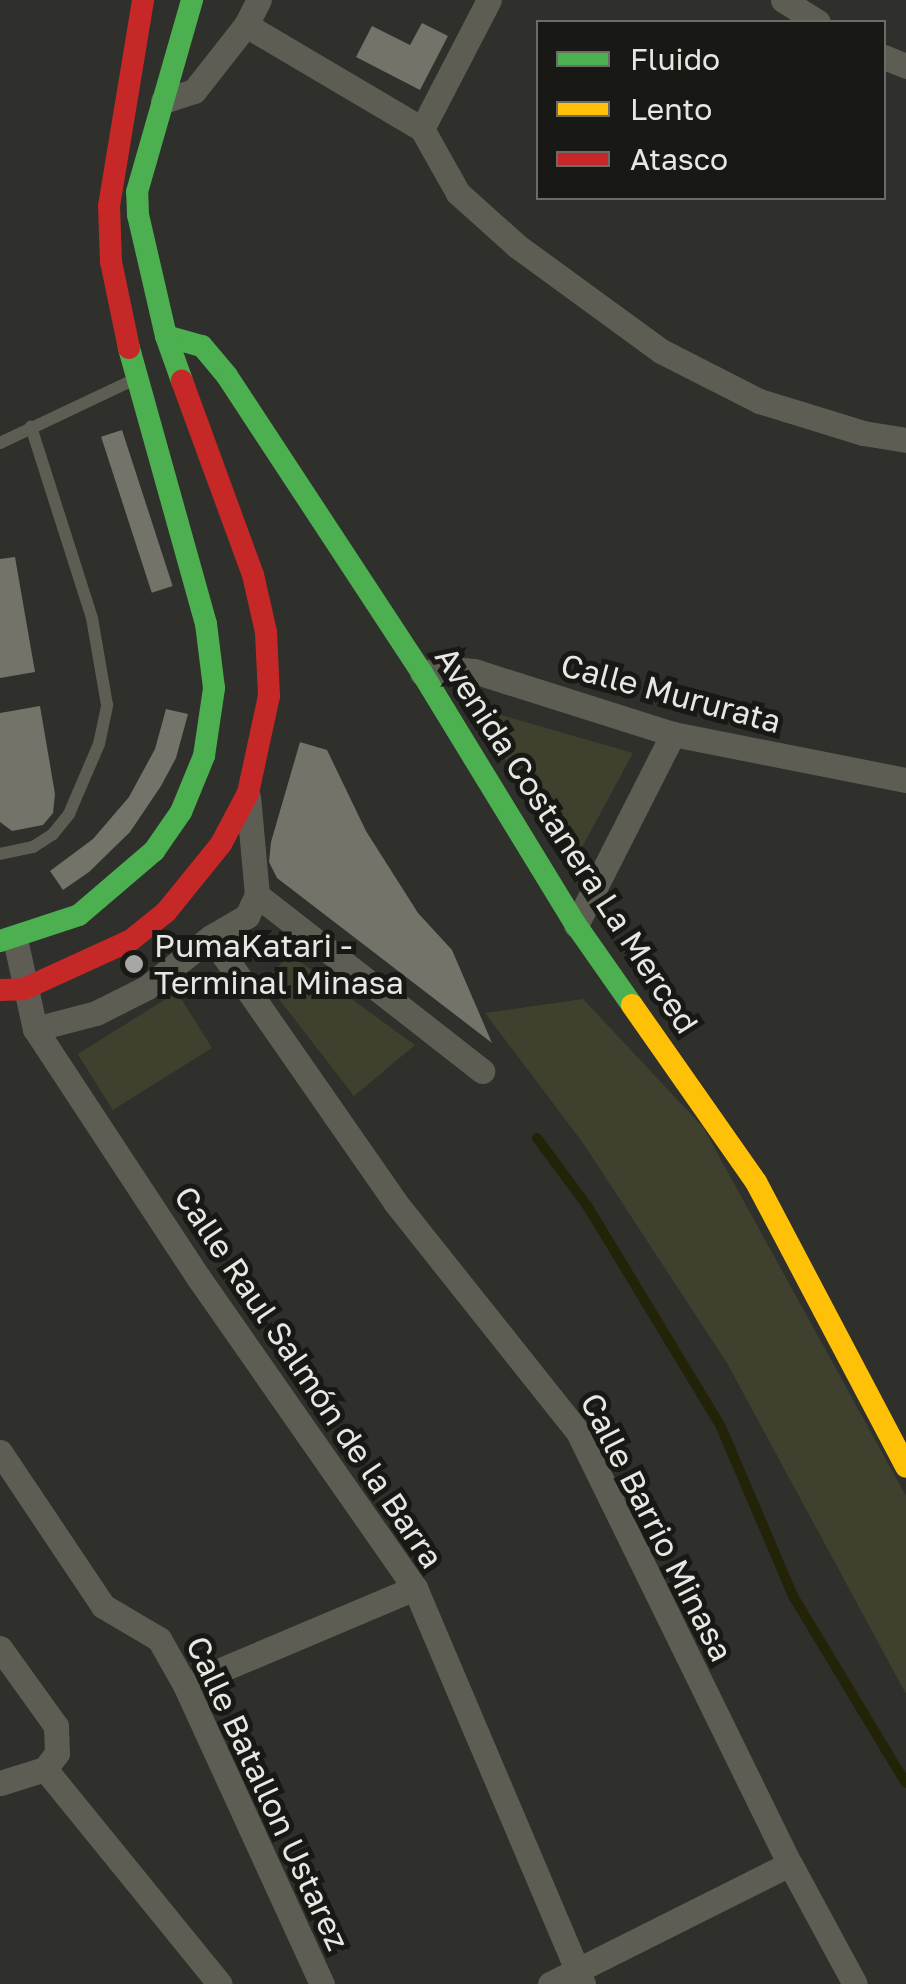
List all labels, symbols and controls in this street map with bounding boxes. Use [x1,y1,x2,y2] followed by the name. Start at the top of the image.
[536,20,886,200] legend
[630,41,720,77] text: Fluido
[630,91,712,127] text: Lento
[630,141,728,177] text: Atasco
[427,639,707,1041] street label: Avenida Costanera La Merced
[557,645,785,741] street label: Calle Mururata
[154,927,404,1002] place label: PumaKatari - Terminal Minasa
[123,953,145,975] marker: PumaKatari - Terminal Minasa
[167,1179,451,1575] street label: Calle Raul Salmón de la Barra
[573,1387,741,1667] street label: Calle Barrio Minasa
[178,1630,358,1956] street label: Calle Batallon Ustarez

